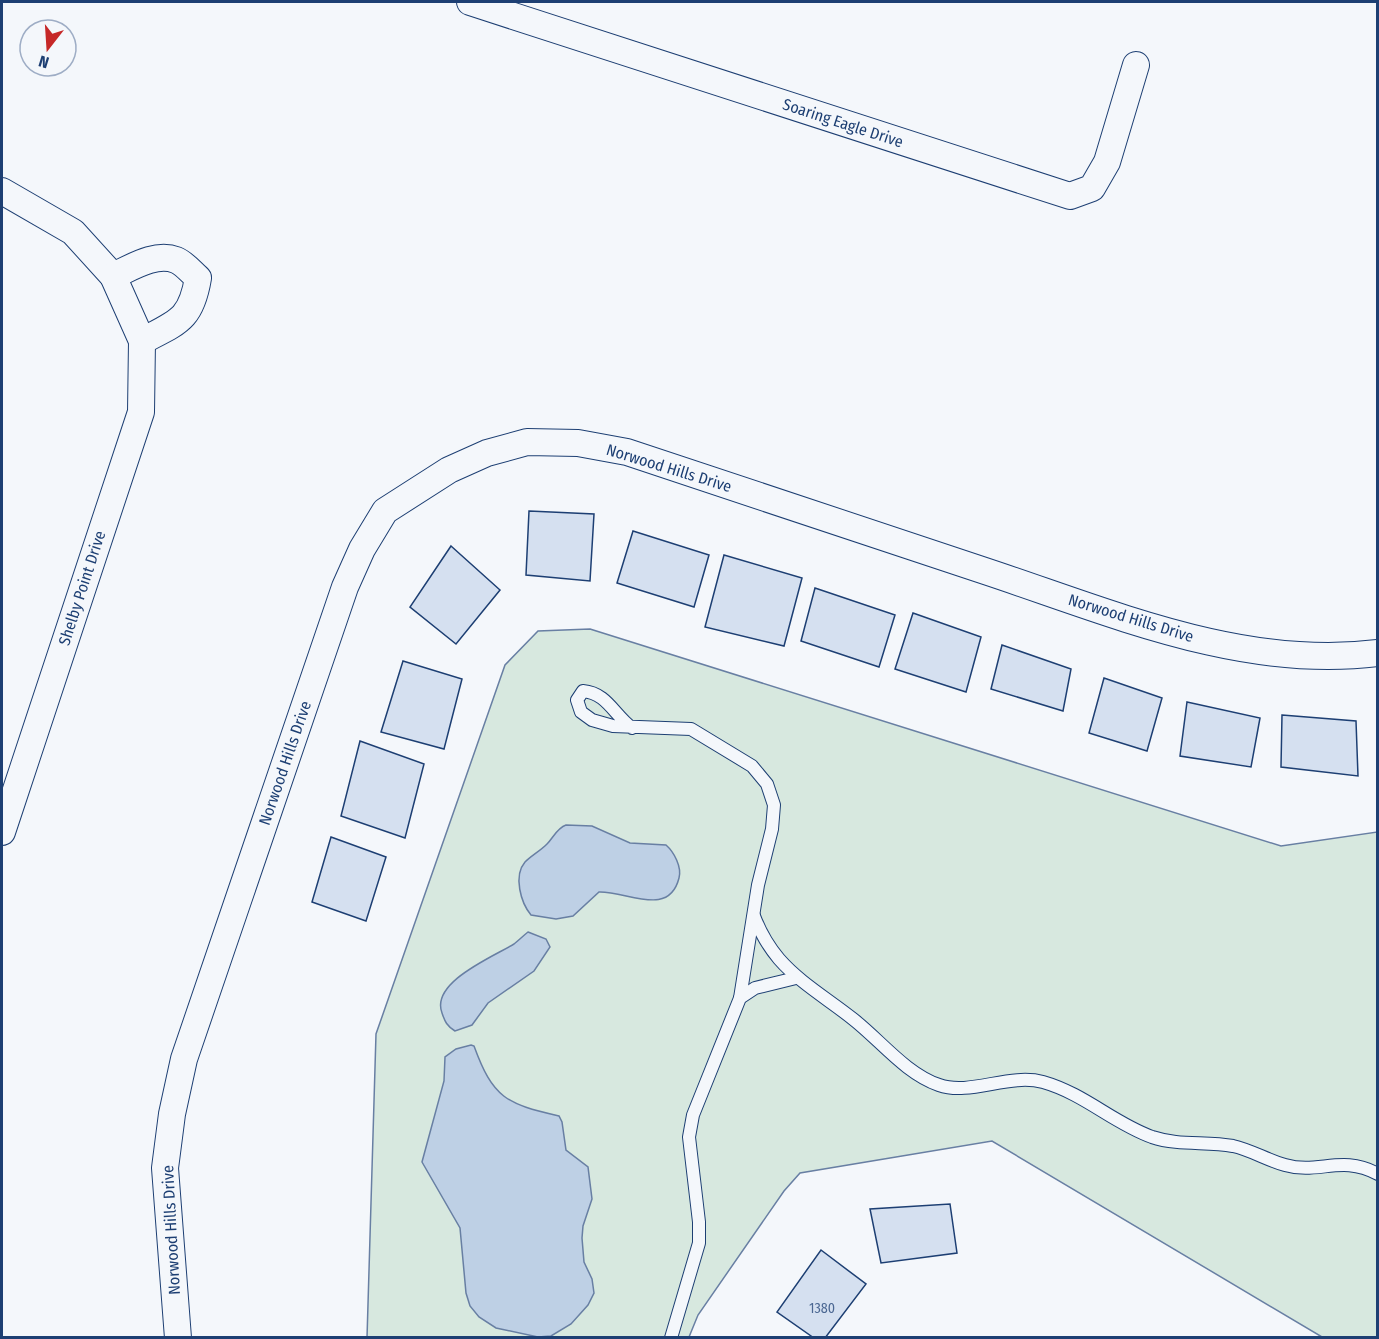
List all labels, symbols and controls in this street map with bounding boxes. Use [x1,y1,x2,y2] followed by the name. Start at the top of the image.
[18,18,78,78] north arrow
[36,51,51,72] text: N
[780,95,906,151] street label: Soaring Eagle Drive
[604,440,734,496] street label: Norwood Hills Drive
[55,528,110,648] street label: Shelby Point Drive
[1066,590,1196,646] street label: Norwood Hills Drive
[255,698,315,828] street label: Norwood Hills Drive
[158,1165,184,1295] street label: Norwood Hills Drive
[809,1300,835,1317] house number: 1380

